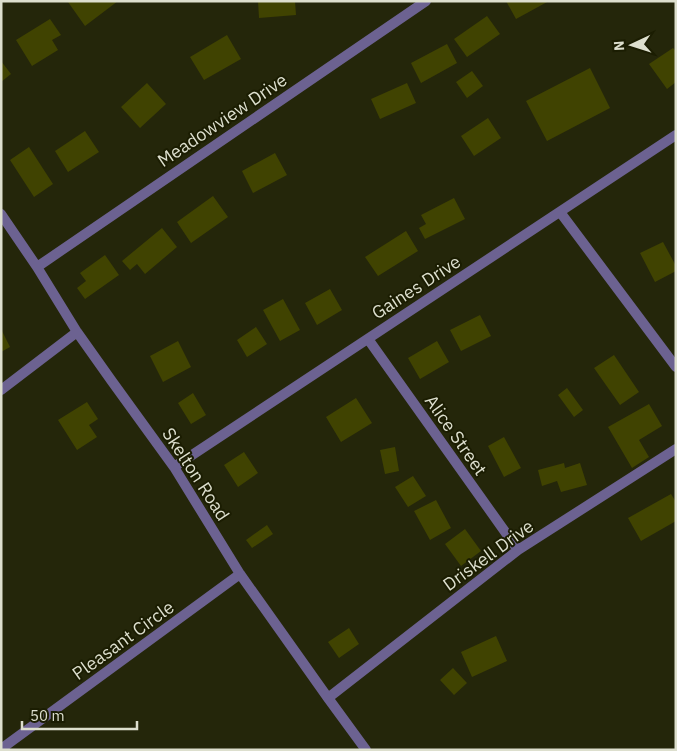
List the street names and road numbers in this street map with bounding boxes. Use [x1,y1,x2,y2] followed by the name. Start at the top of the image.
[153,68,291,172] street label: Meadowview Drive
[367,250,465,324] street label: Gaines Drive
[420,390,492,480] street label: Alice Street
[157,423,235,525] street label: Skelton Road
[438,514,538,596] street label: Driskell Drive
[67,595,179,685] street label: Pleasant Circle

